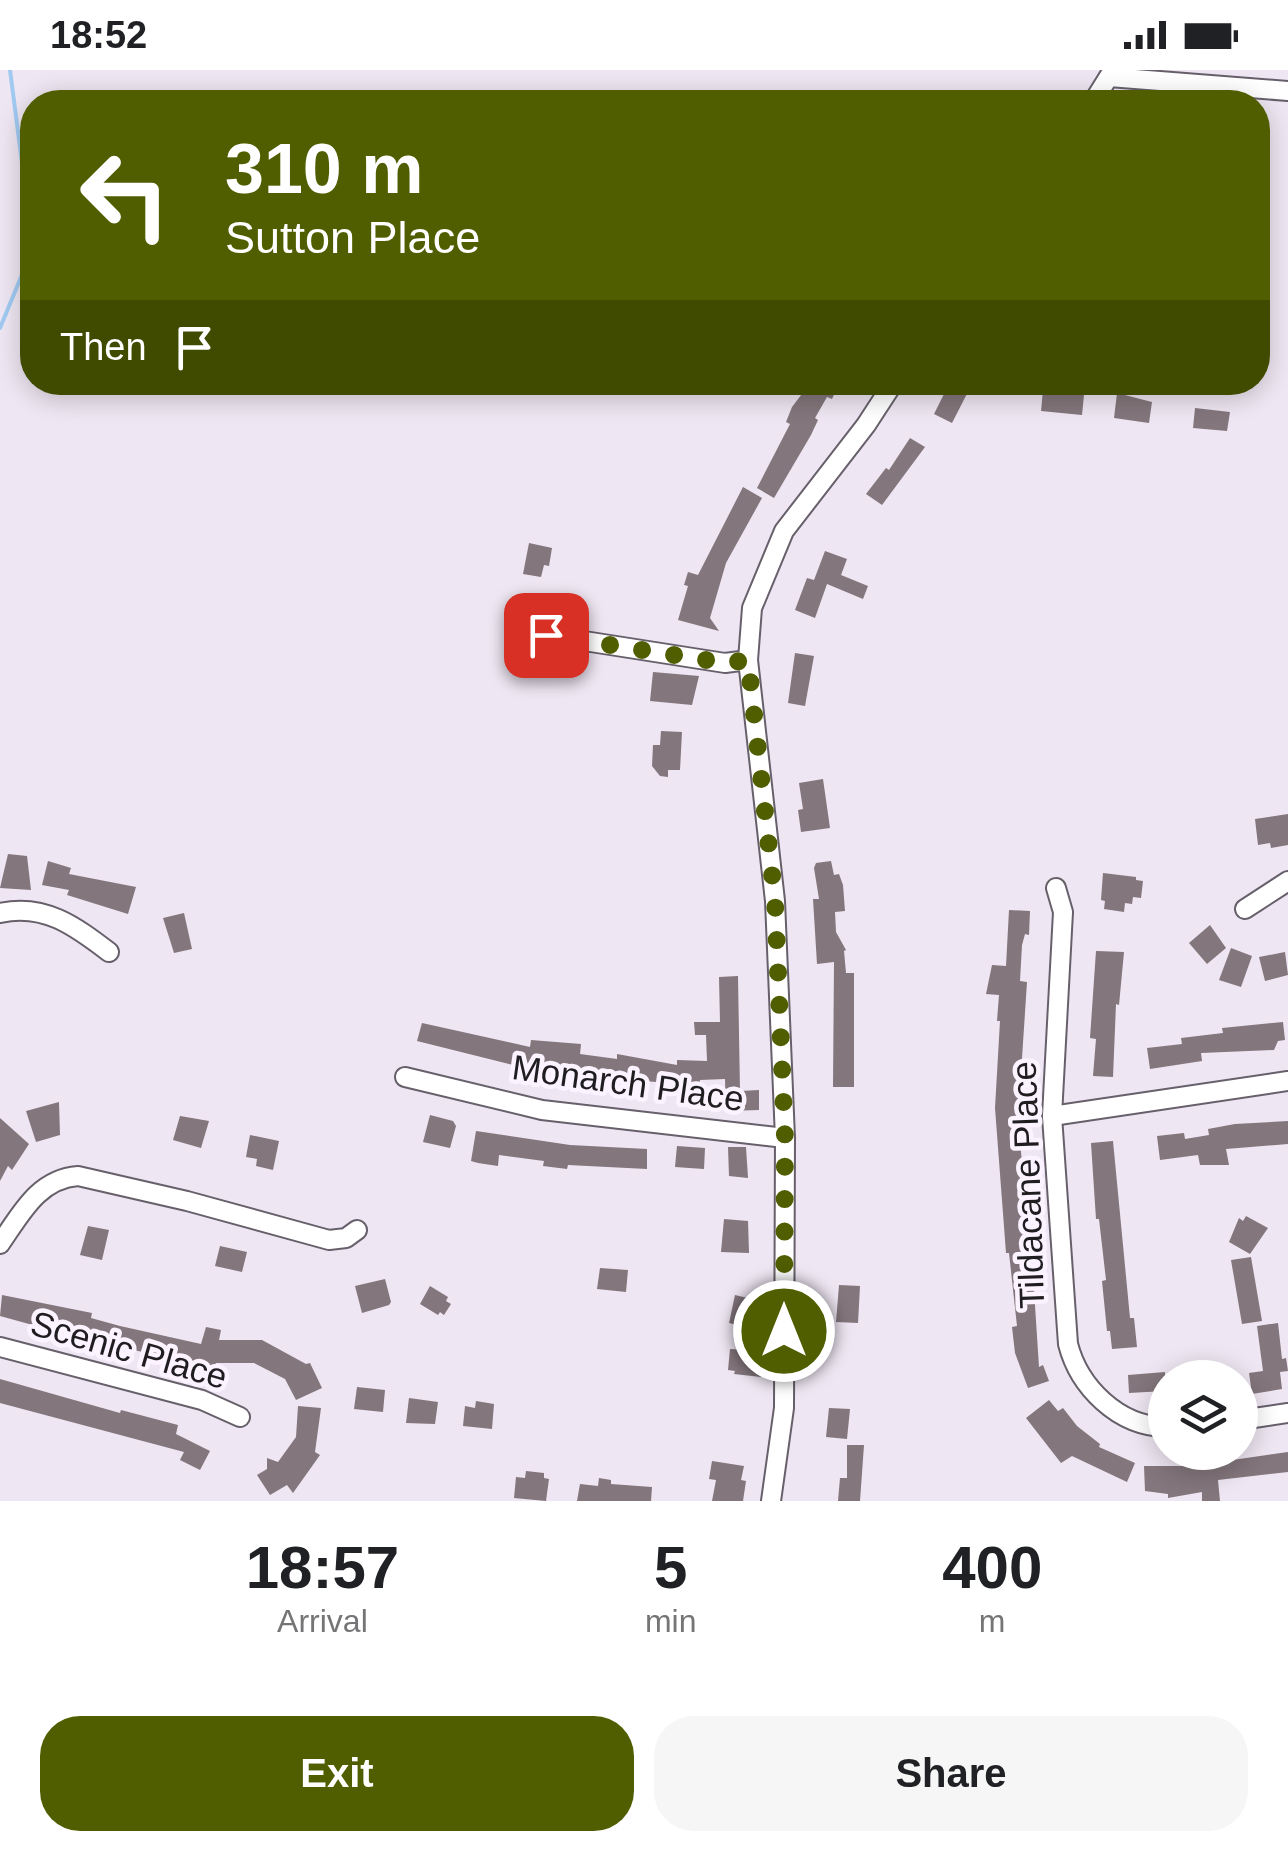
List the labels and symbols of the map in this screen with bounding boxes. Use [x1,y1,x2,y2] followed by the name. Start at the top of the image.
[504,593,589,678] pin
[510,1047,746,1118] street label: Monarch Place
[1004,1061,1051,1309] street label: Tildacane Place
[732,1279,836,1383] position arrow
[27,1303,232,1396] street label: Scenic Place

